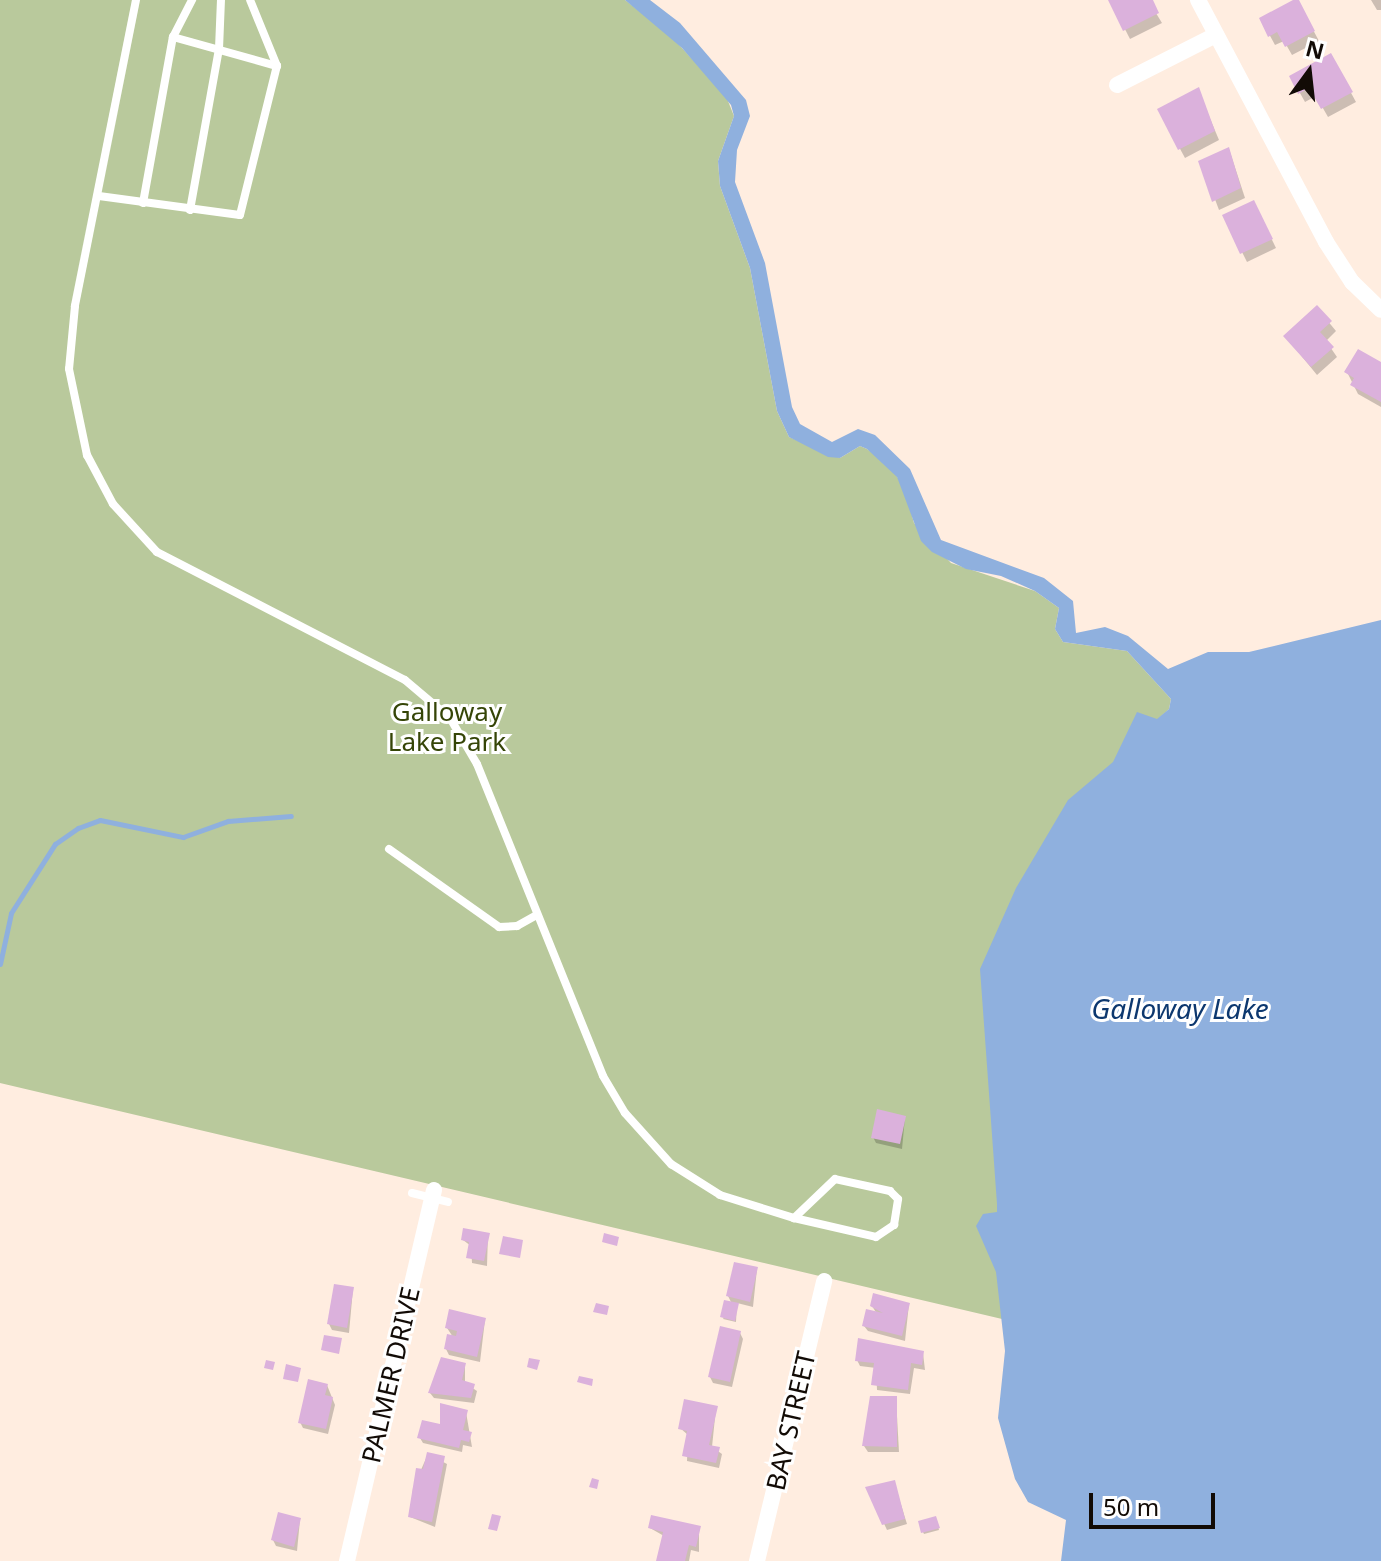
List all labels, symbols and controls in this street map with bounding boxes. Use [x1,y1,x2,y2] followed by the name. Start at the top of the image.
[1269,32,1349,112] north arrow
[1303,32,1328,66] text: N
[388,696,506,758] park label: Galloway Lake Park
[1091,991,1269,1025] water label: Galloway Lake
[356,1284,426,1466] street label: PALMER DRIVE
[760,1348,822,1494] street label: BAY STREET
[1093,1477,1219,1527] scale bar
[1103,1490,1159,1523] text: 50 m

